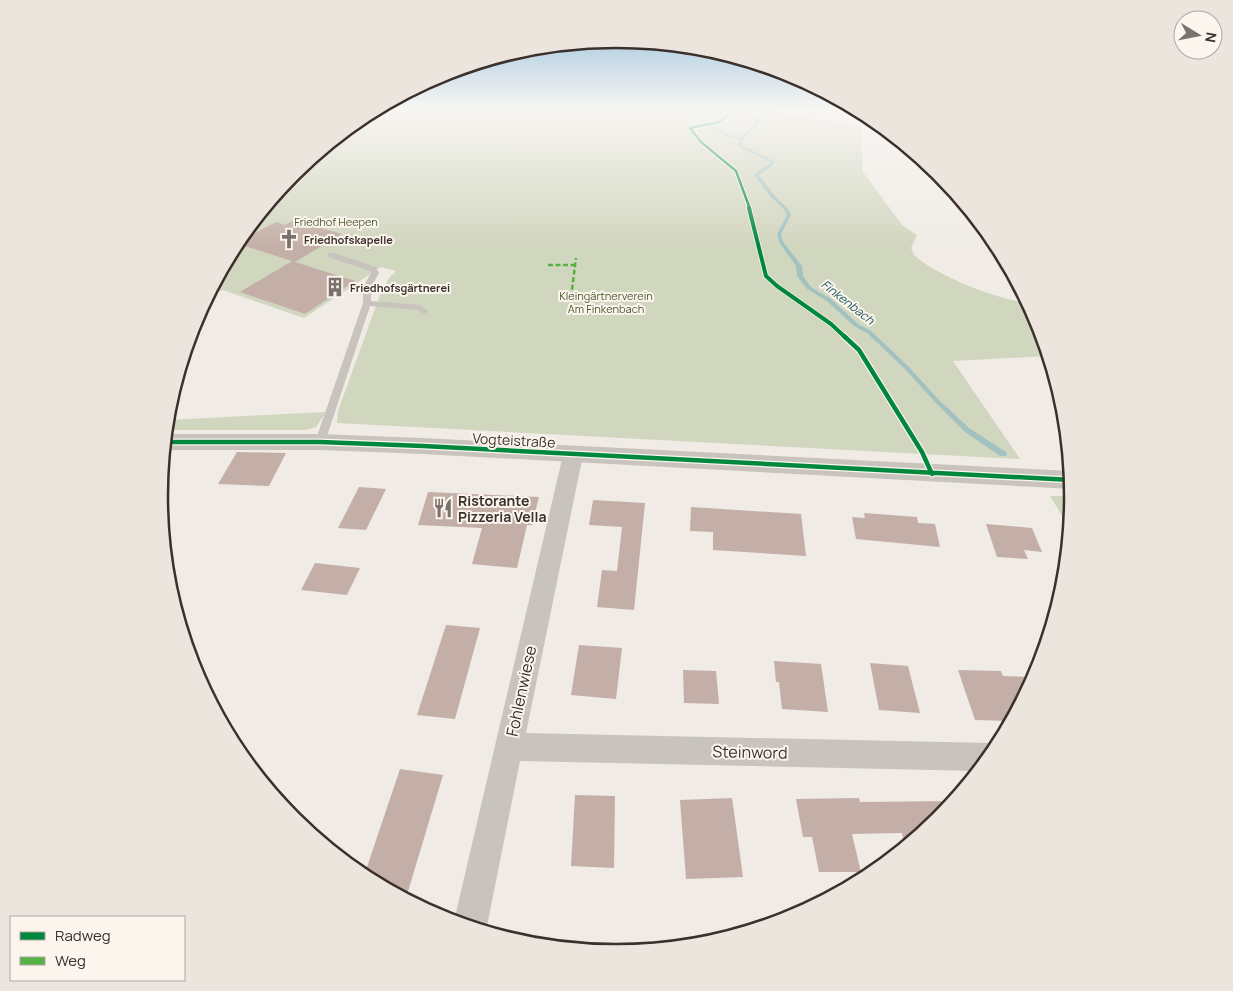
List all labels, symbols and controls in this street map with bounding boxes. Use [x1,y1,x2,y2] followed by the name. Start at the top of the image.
[1173,10,1223,60] north arrow
[1201,31,1222,44] text: N
[294,214,378,229] park label: Friedhof Heepen
[278,228,300,250] church icon: Friedhofskapelle
[304,232,393,247] place label: Friedhofskapelle
[324,276,346,298] building icon: Friedhofsgärtnerei
[818,276,879,329] water label: Finkenbach
[350,280,450,295] place label: Friedhofsgärtnerei
[559,288,653,316] park label: Kleingärtnerverein Am Finkenbach
[472,428,556,452] street label: Vogteistraße
[458,491,547,526] place label: Ristorante Pizzeria Vella
[432,497,454,519] restaurant icon: Ristorante Pizzeria Vella
[501,644,541,738] street label: Fohlenwiese
[712,740,788,764] street label: Steinword
[10,916,185,981] legend
[55,925,111,946] text: Radweg
[55,950,86,971] text: Weg

